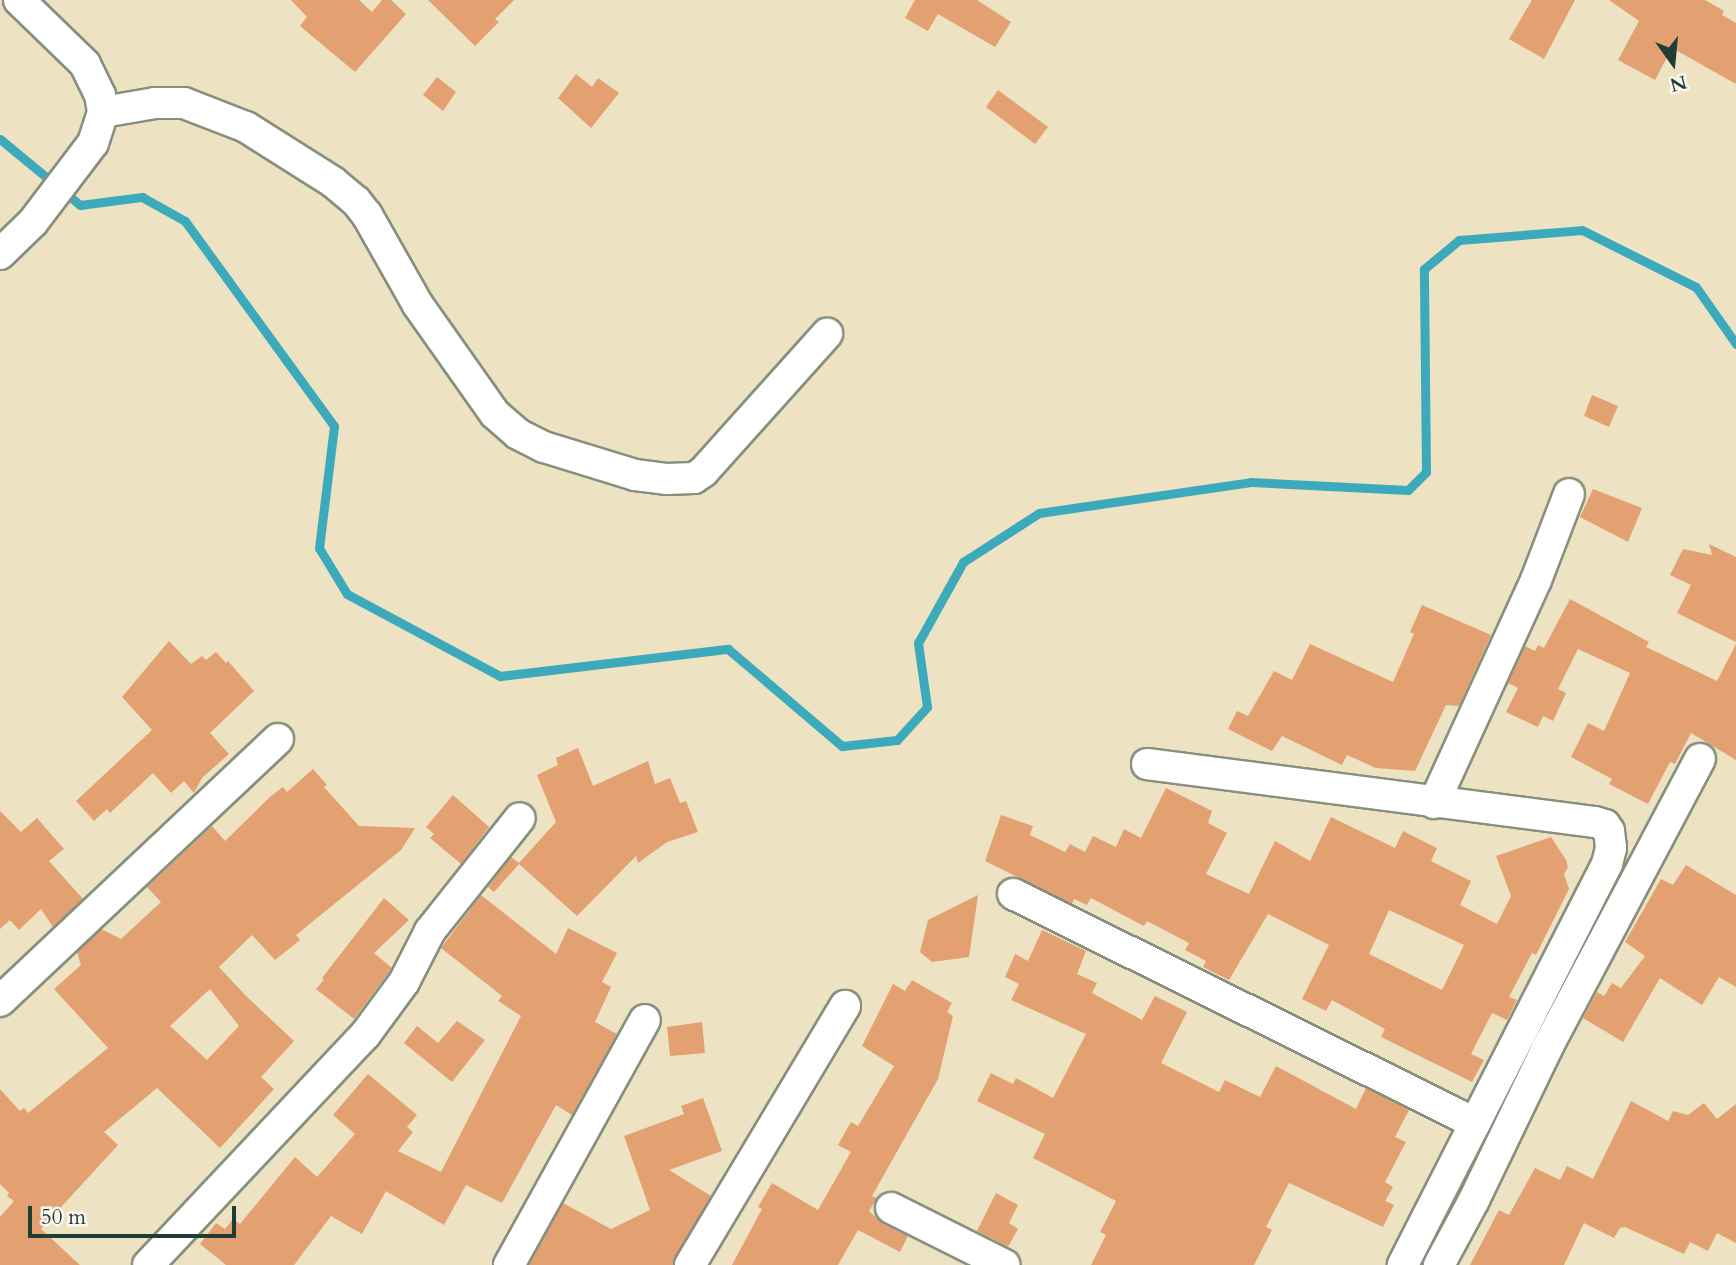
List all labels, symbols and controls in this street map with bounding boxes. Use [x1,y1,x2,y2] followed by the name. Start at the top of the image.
[1638,28,1708,98] north arrow
[1667,69,1690,98] text: N
[32,1192,240,1236] scale bar
[41,1203,86,1232] text: 50 m

